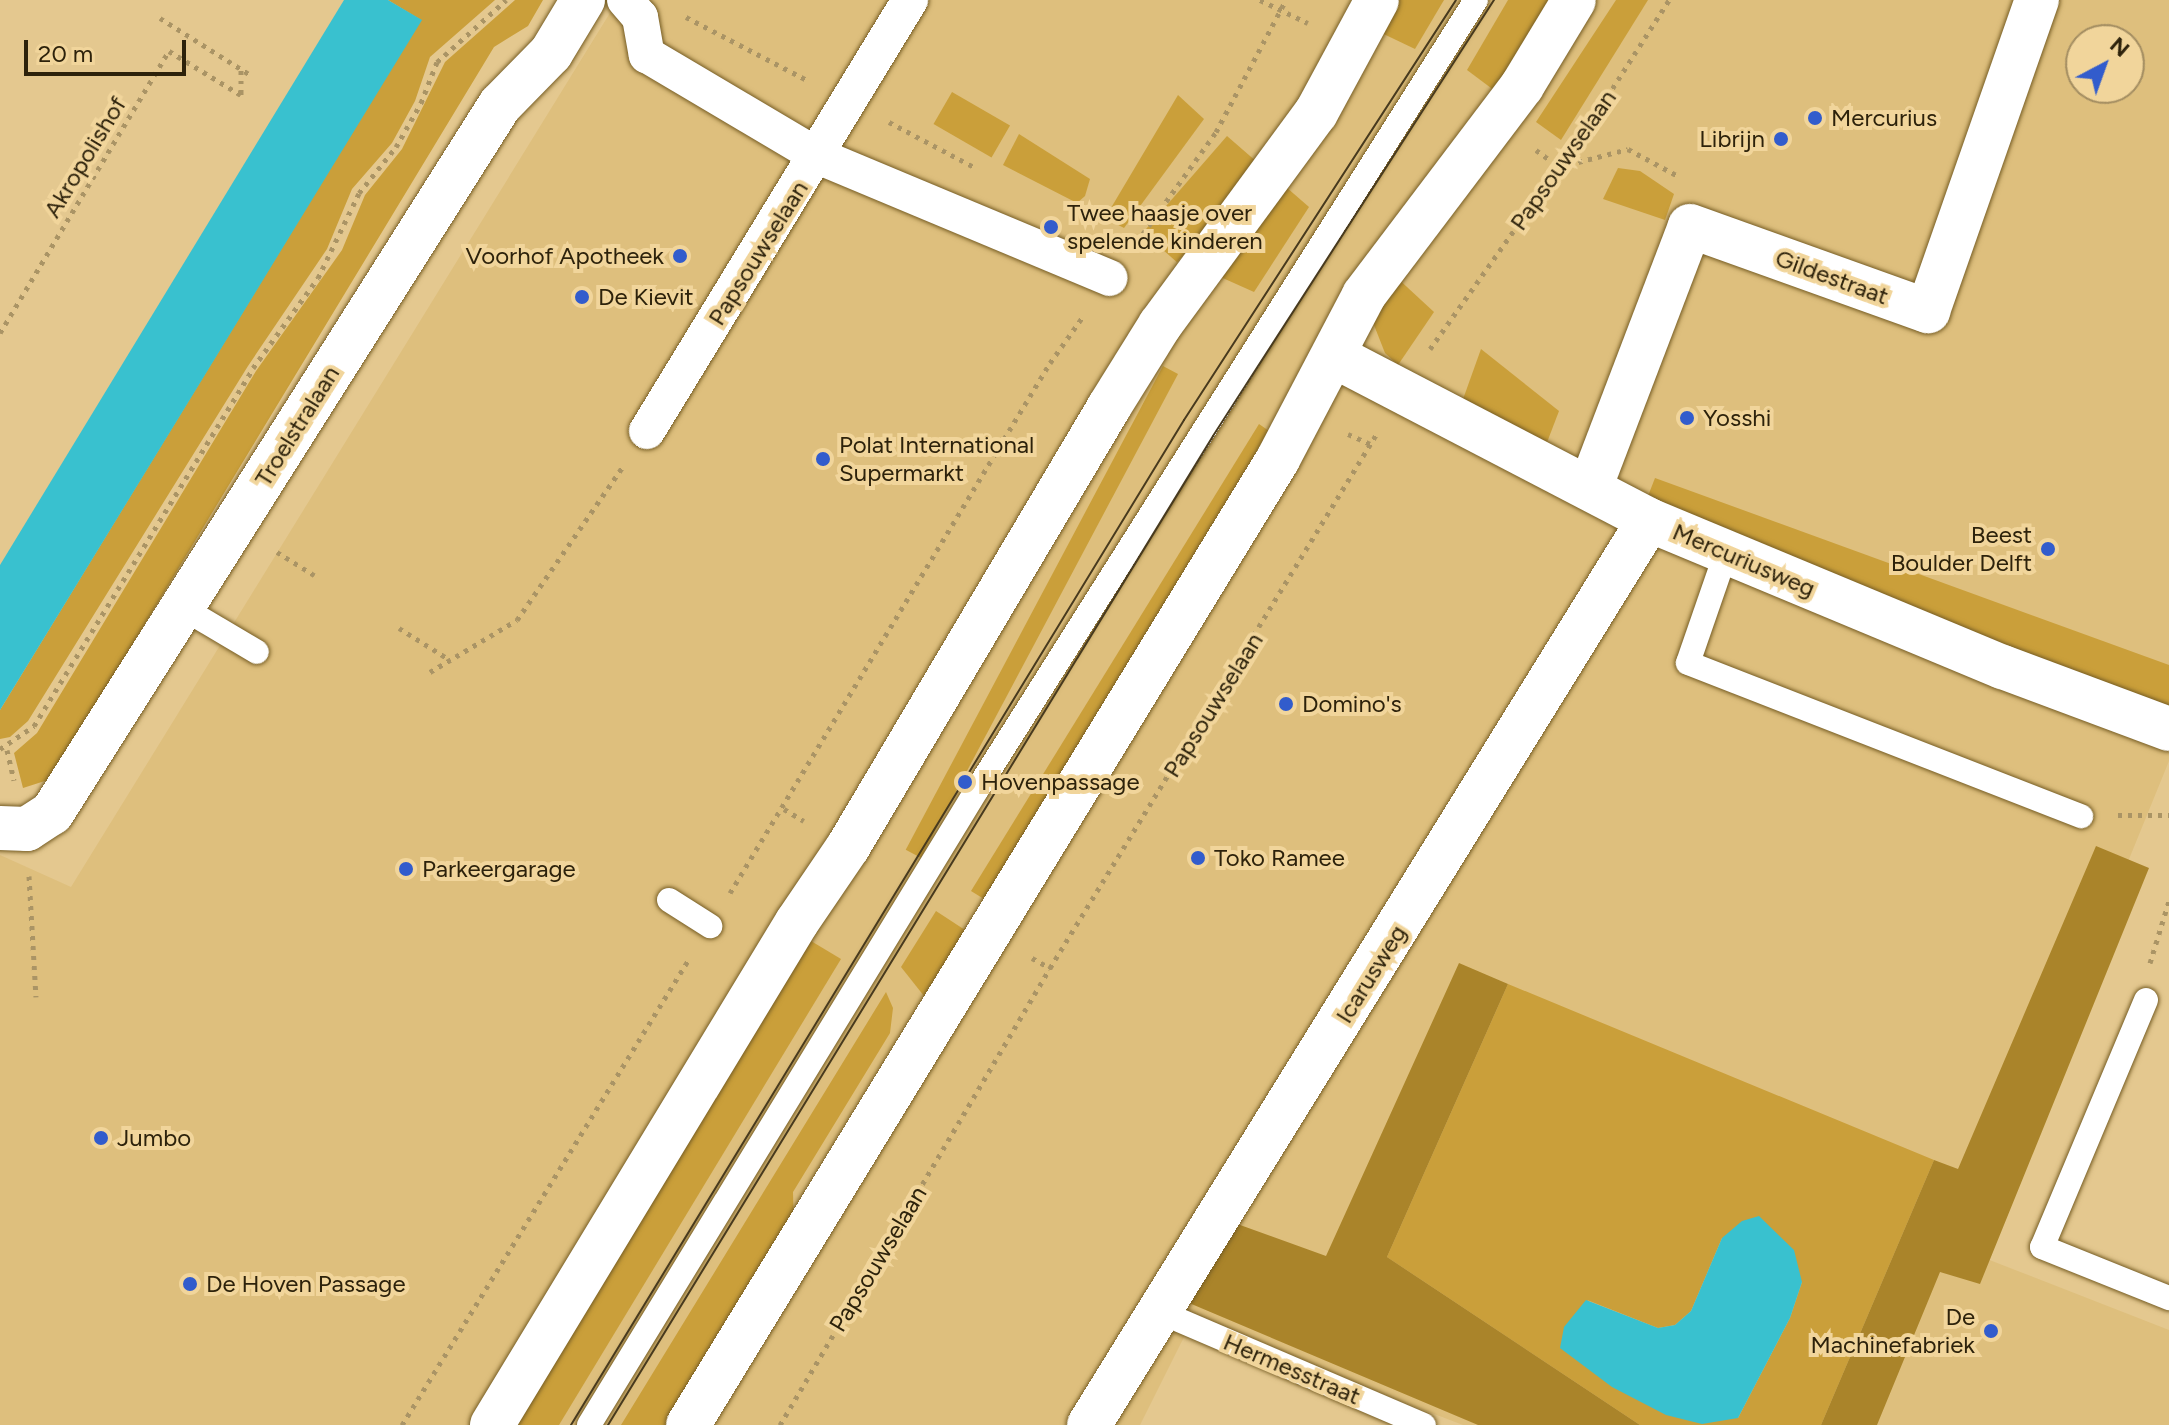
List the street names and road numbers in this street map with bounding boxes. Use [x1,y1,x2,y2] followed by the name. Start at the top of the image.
[1504,84,1622,236] street label: Papsouwselaan
[38,91,132,223] street label: Akropolishof
[702,175,814,331] street label: Papsouwselaan
[1772,243,1892,311] street label: Gildestraat
[249,361,345,491] street label: Troelstralaan
[1668,517,1820,603] street label: Mercuriusweg
[1157,627,1269,783] street label: Papsouwselaan
[1330,920,1412,1028] street label: Icarusweg
[823,1181,933,1337] street label: Papsouwselaan
[1219,1327,1365,1411] street label: Hermesstraat

